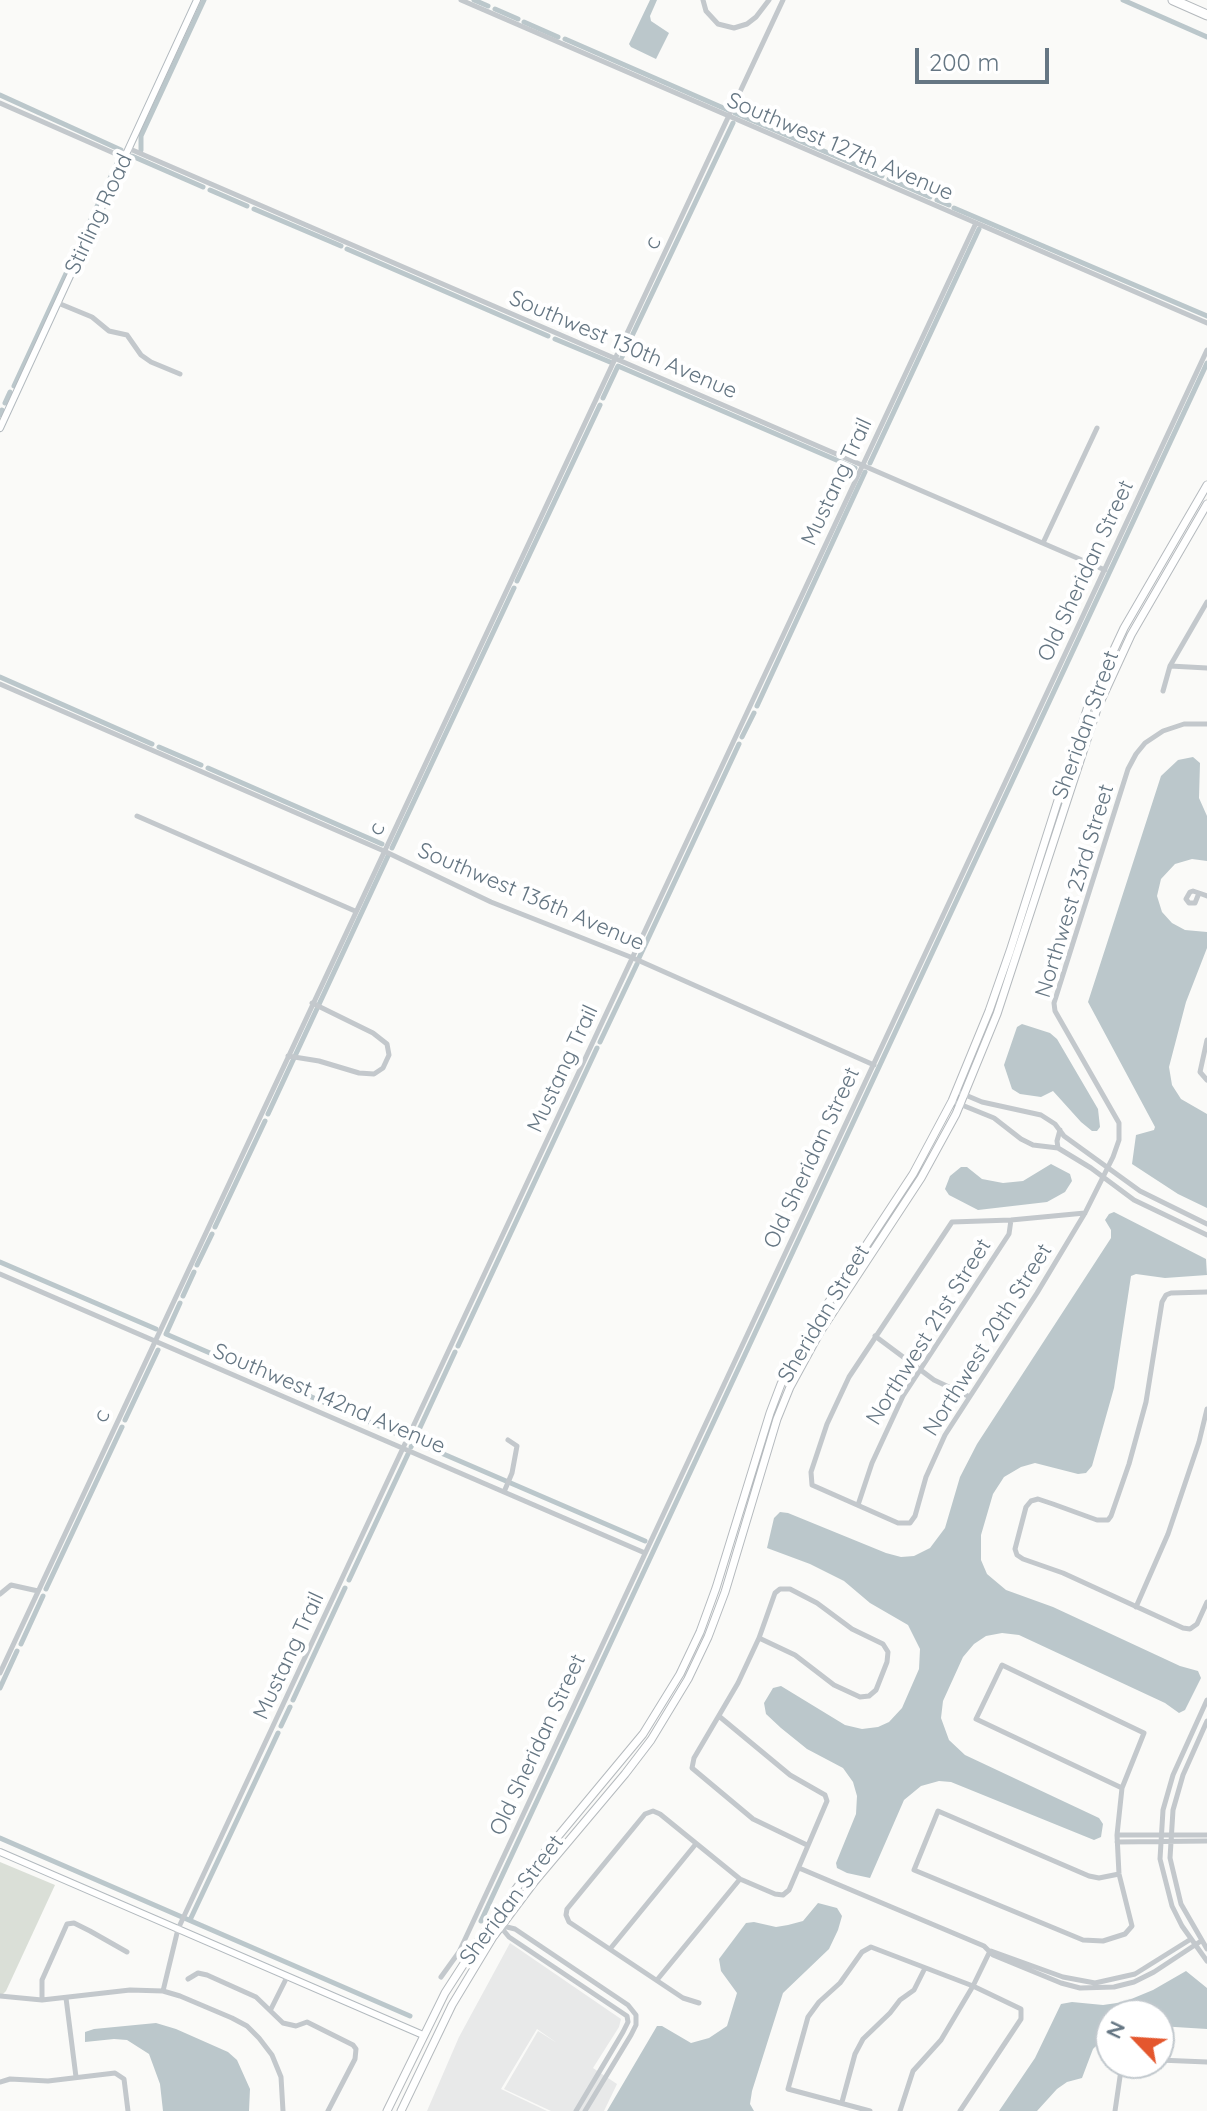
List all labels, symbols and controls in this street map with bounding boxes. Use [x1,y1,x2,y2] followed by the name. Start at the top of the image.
[919,32,1053,82] scale bar
[929,47,999,77] text: 200 m
[723,87,957,207] street label: Southwest 127th Avenue
[60,150,138,278] street label: Stirling Road
[639,232,667,254] street label: c
[505,285,741,405] street label: Southwest 130th Avenue
[796,414,878,550] street label: Mustang Trail
[1032,476,1140,666] street label: Old Sheridan Street
[1047,647,1125,803] street label: Sheridan Street
[1030,781,1120,1001] street label: Northwest 23rd Street
[363,818,391,840] street label: c
[414,837,648,957] street label: Southwest 136th Avenue
[522,1001,604,1137] street label: Mustang Trail
[758,1063,866,1253] street label: Old Sheridan Street
[861,1234,997,1430] street label: Northwest 21st Street
[918,1239,1058,1441] street label: Northwest 20th Street
[773,1240,875,1388] street label: Sheridan Street
[209,1338,449,1460] street label: Southwest 142nd Avenue
[88,1405,116,1427] street label: c
[248,1588,330,1724] street label: Mustang Trail
[484,1650,592,1840] street label: Old Sheridan Street
[455,1830,569,1970] street label: Sheridan Street
[1095,1999,1175,2079] north arrow
[1099,2016,1131,2043] text: N

